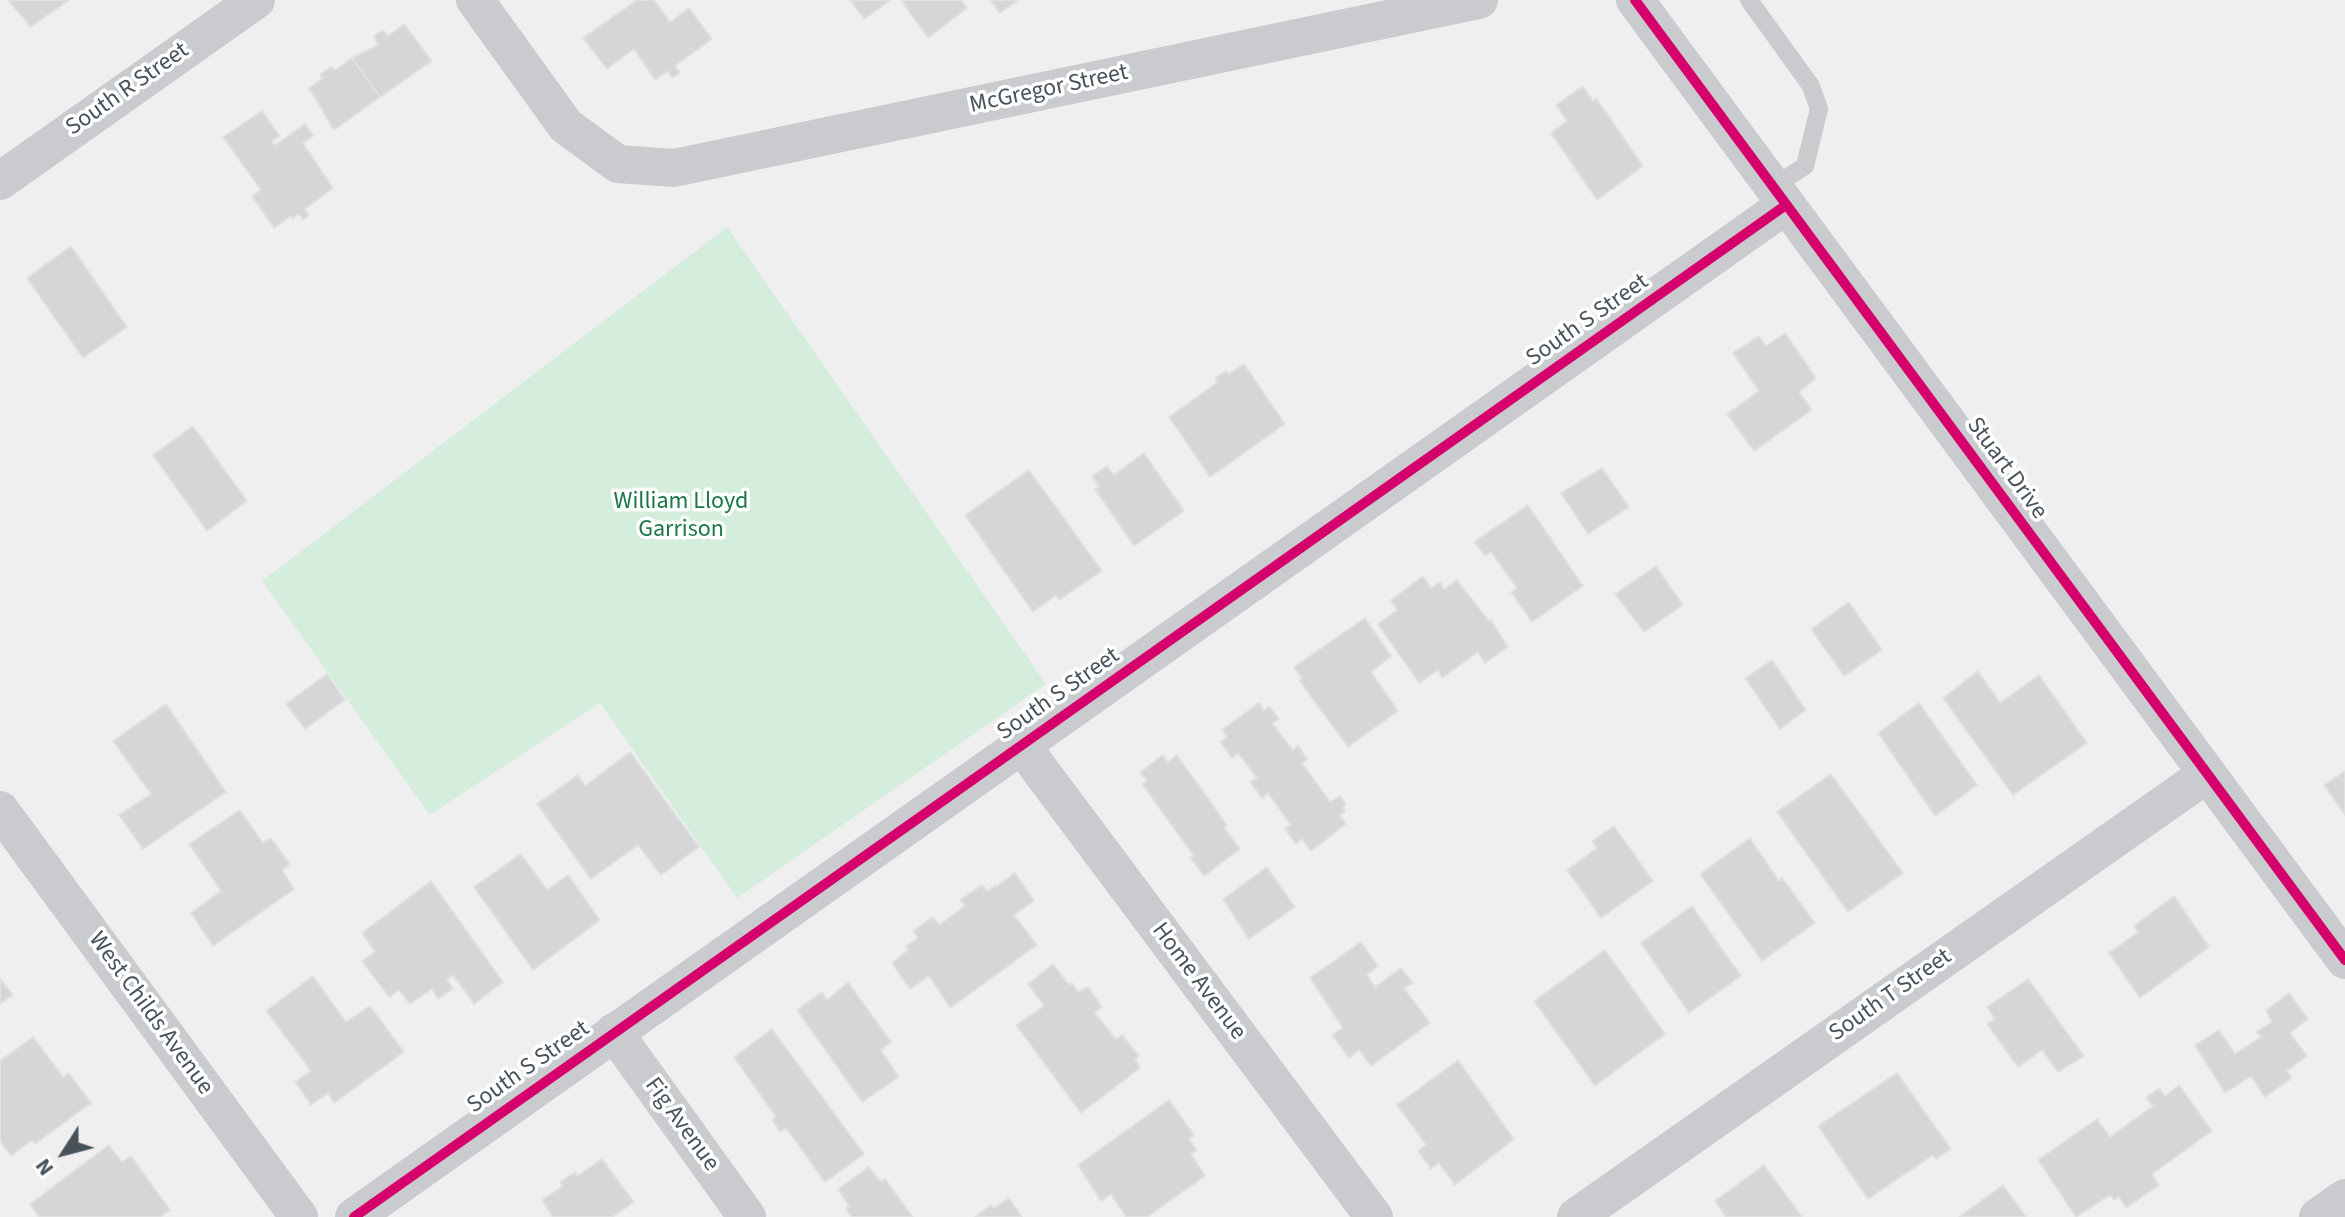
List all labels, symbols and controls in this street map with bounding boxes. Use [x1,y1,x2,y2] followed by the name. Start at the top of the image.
[61,37,195,143] street label: South R Street
[967,59,1131,121] street label: McGregor Street
[1521,268,1655,374] street label: South S Street
[1959,412,2053,526] street label: Stuart Drive
[614,489,748,545] park label: William Lloyd Garrison
[992,642,1126,748] street label: South S Street
[1145,918,1251,1046] street label: Home Avenue
[81,927,219,1101] street label: West Childs Avenue
[1824,943,1958,1049] street label: South T Street
[462,1015,596,1121] street label: South S Street
[637,1073,725,1177] street label: Fig Avenue
[24,1113,104,1193] north arrow
[27,1152,62,1182] text: N

